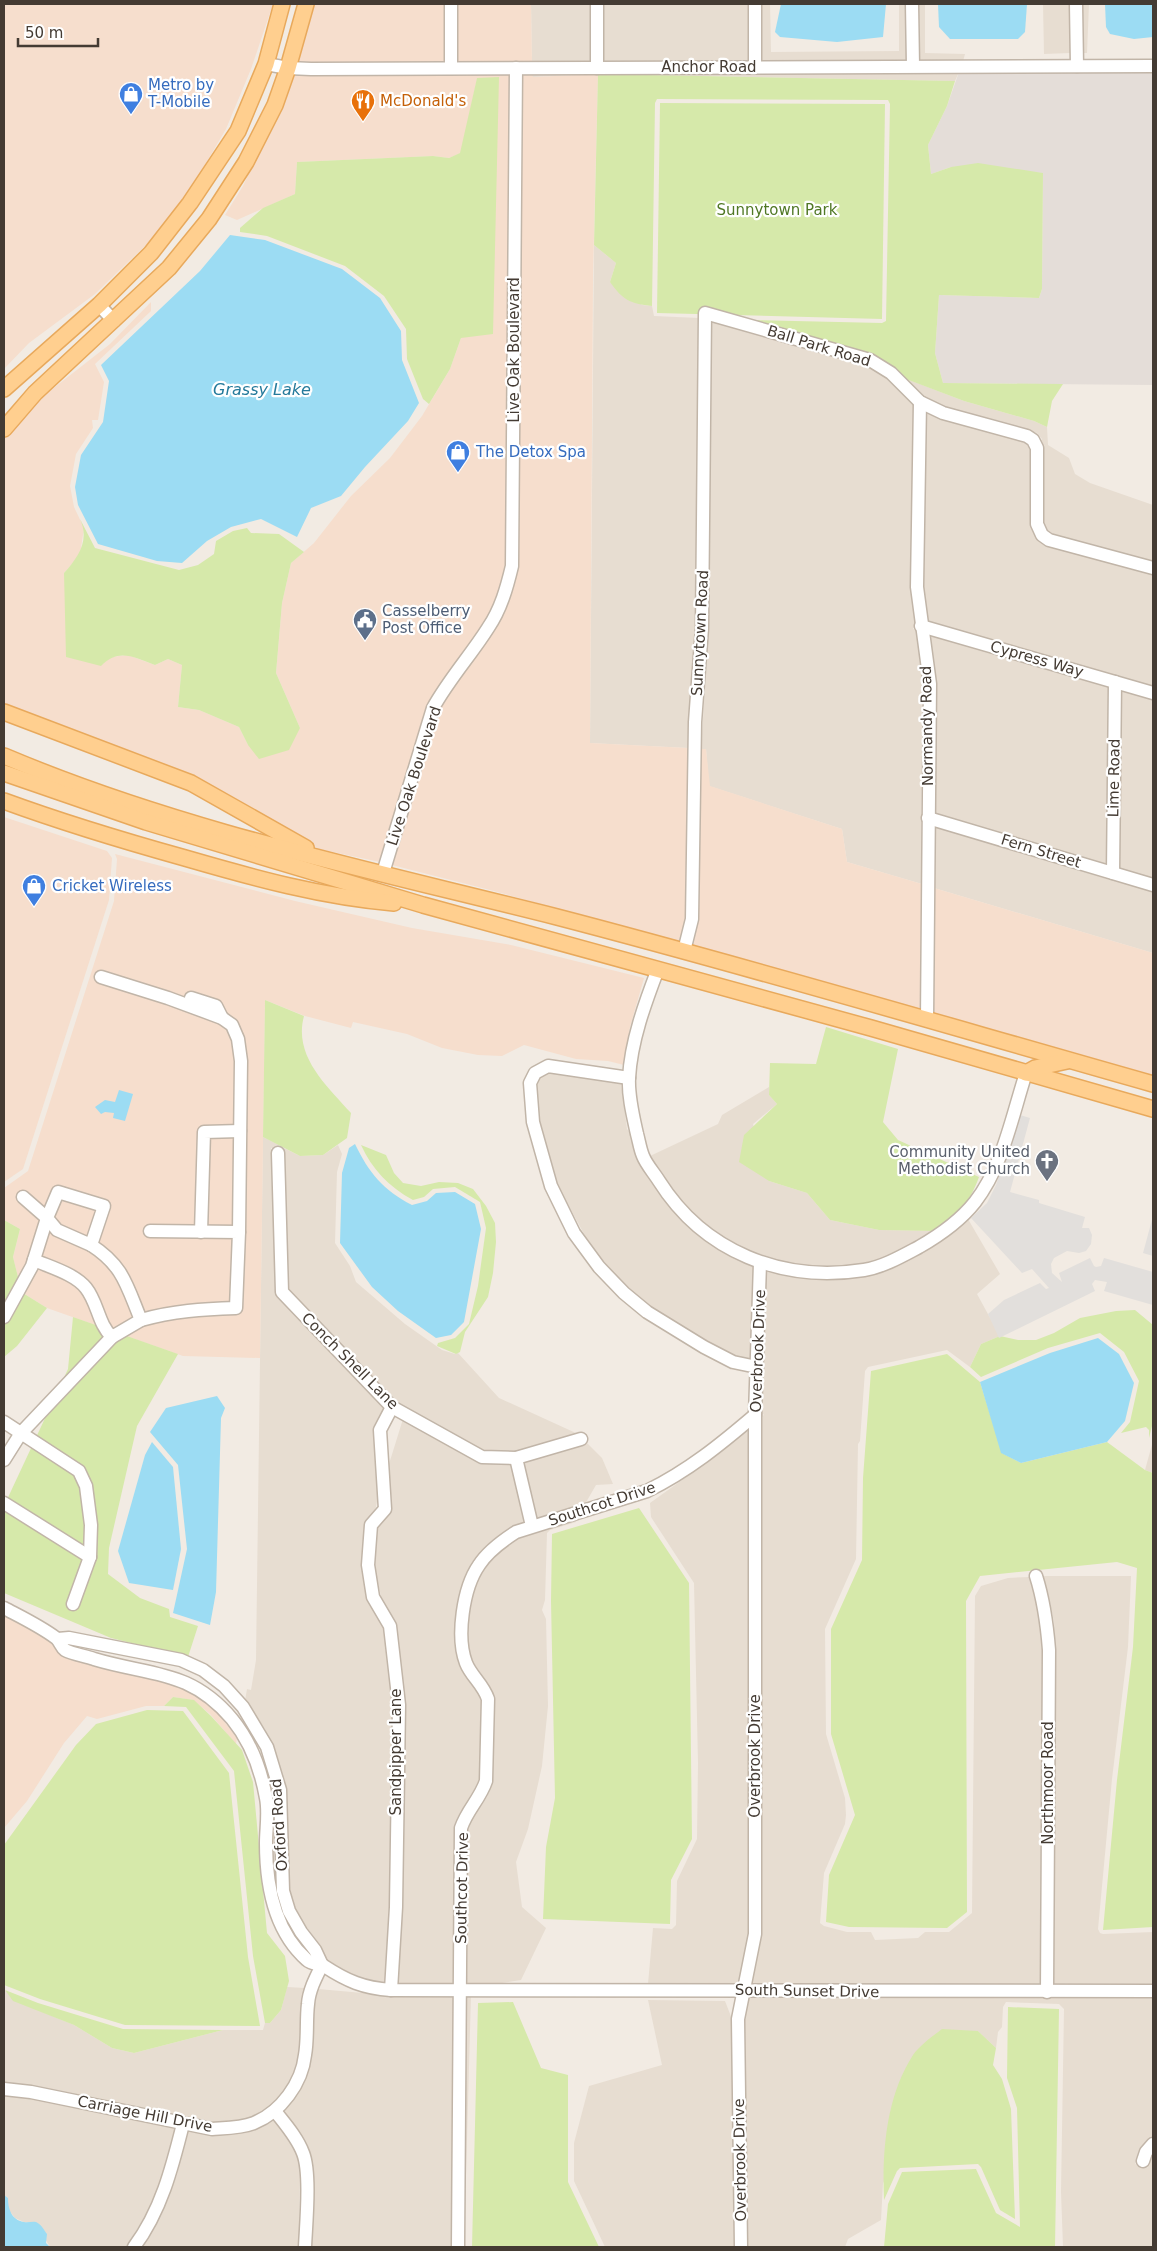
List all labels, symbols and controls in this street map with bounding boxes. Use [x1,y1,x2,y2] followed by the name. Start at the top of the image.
[18,15,98,47] scale bar
[25,24,63,42] text: 50 m
[661,58,757,76] street label: Anchor Road
[147,76,214,111] place label: Metro by T-Mobile
[118,81,144,115] shop icon: Metro by T-Mobile
[350,88,376,122] restaurant icon: McDonald's
[380,92,466,110] place label: McDonald's
[717,201,838,219] park label: Sunnytown Park
[505,277,523,423] street label: Live Oak Boulevard
[765,322,873,370] street label: Ball Park Road
[213,380,311,399] water label: Grassy Lake
[445,439,471,473] shop icon: The Detox Spa
[475,443,586,461] place label: The Detox Spa
[688,570,712,696] street label: Sunnytown Road
[382,602,471,637] place label: Casselberry Post Office
[352,607,378,641] public building icon: Casselberry Post Office
[988,637,1086,681] street label: Cypress Way
[917,666,937,786] street label: Normandy Road
[383,704,445,848] street label: Live Oak Boulevard
[1104,738,1124,818] street label: Lime Road
[999,830,1083,872] street label: Fern Street
[21,873,47,907] shop icon: Cricket Wireless
[52,877,172,895] place label: Cricket Wireless
[889,1143,1030,1178] place label: Community United Methodist Church
[1034,1148,1060,1182] church icon: Community United Methodist Church
[747,1289,769,1413] street label: Overbrook Drive
[298,1309,402,1413] street label: Conch Shell Lane
[546,1478,658,1530] street label: Southcot Drive
[387,1689,405,1815] street label: Sandpipper Lane
[746,1694,764,1818] street label: Overbrook Drive
[1039,1721,1057,1845] street label: Northmoor Road
[267,1778,291,1872] street label: Oxford Road
[452,1832,472,1944] street label: Southcot Drive
[735,1981,879,2001] street label: South Sunset Drive
[76,2092,214,2136] street label: Carriage Hill Drive
[730,2098,750,2222] street label: Overbrook Drive

